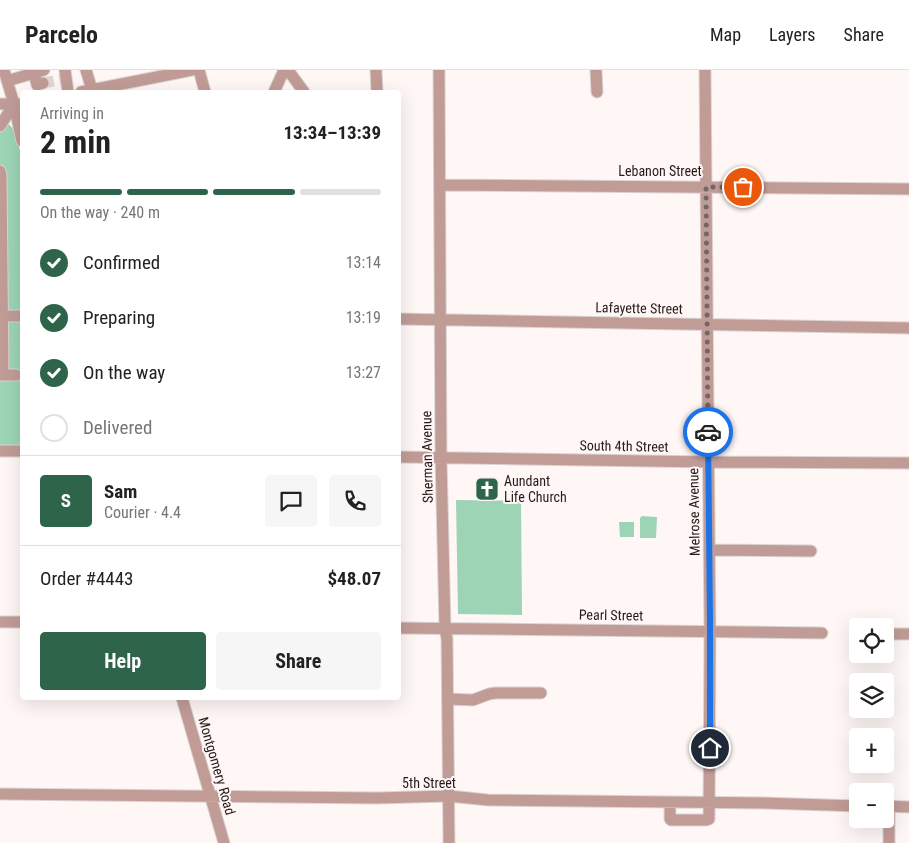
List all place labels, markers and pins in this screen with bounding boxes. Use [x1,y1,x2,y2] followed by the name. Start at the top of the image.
[722,166,764,208] pin
[504,473,567,505] place label: Aundant Life Church
[474,476,500,502] church icon: Aundant Life Church
[689,727,731,769] pin

